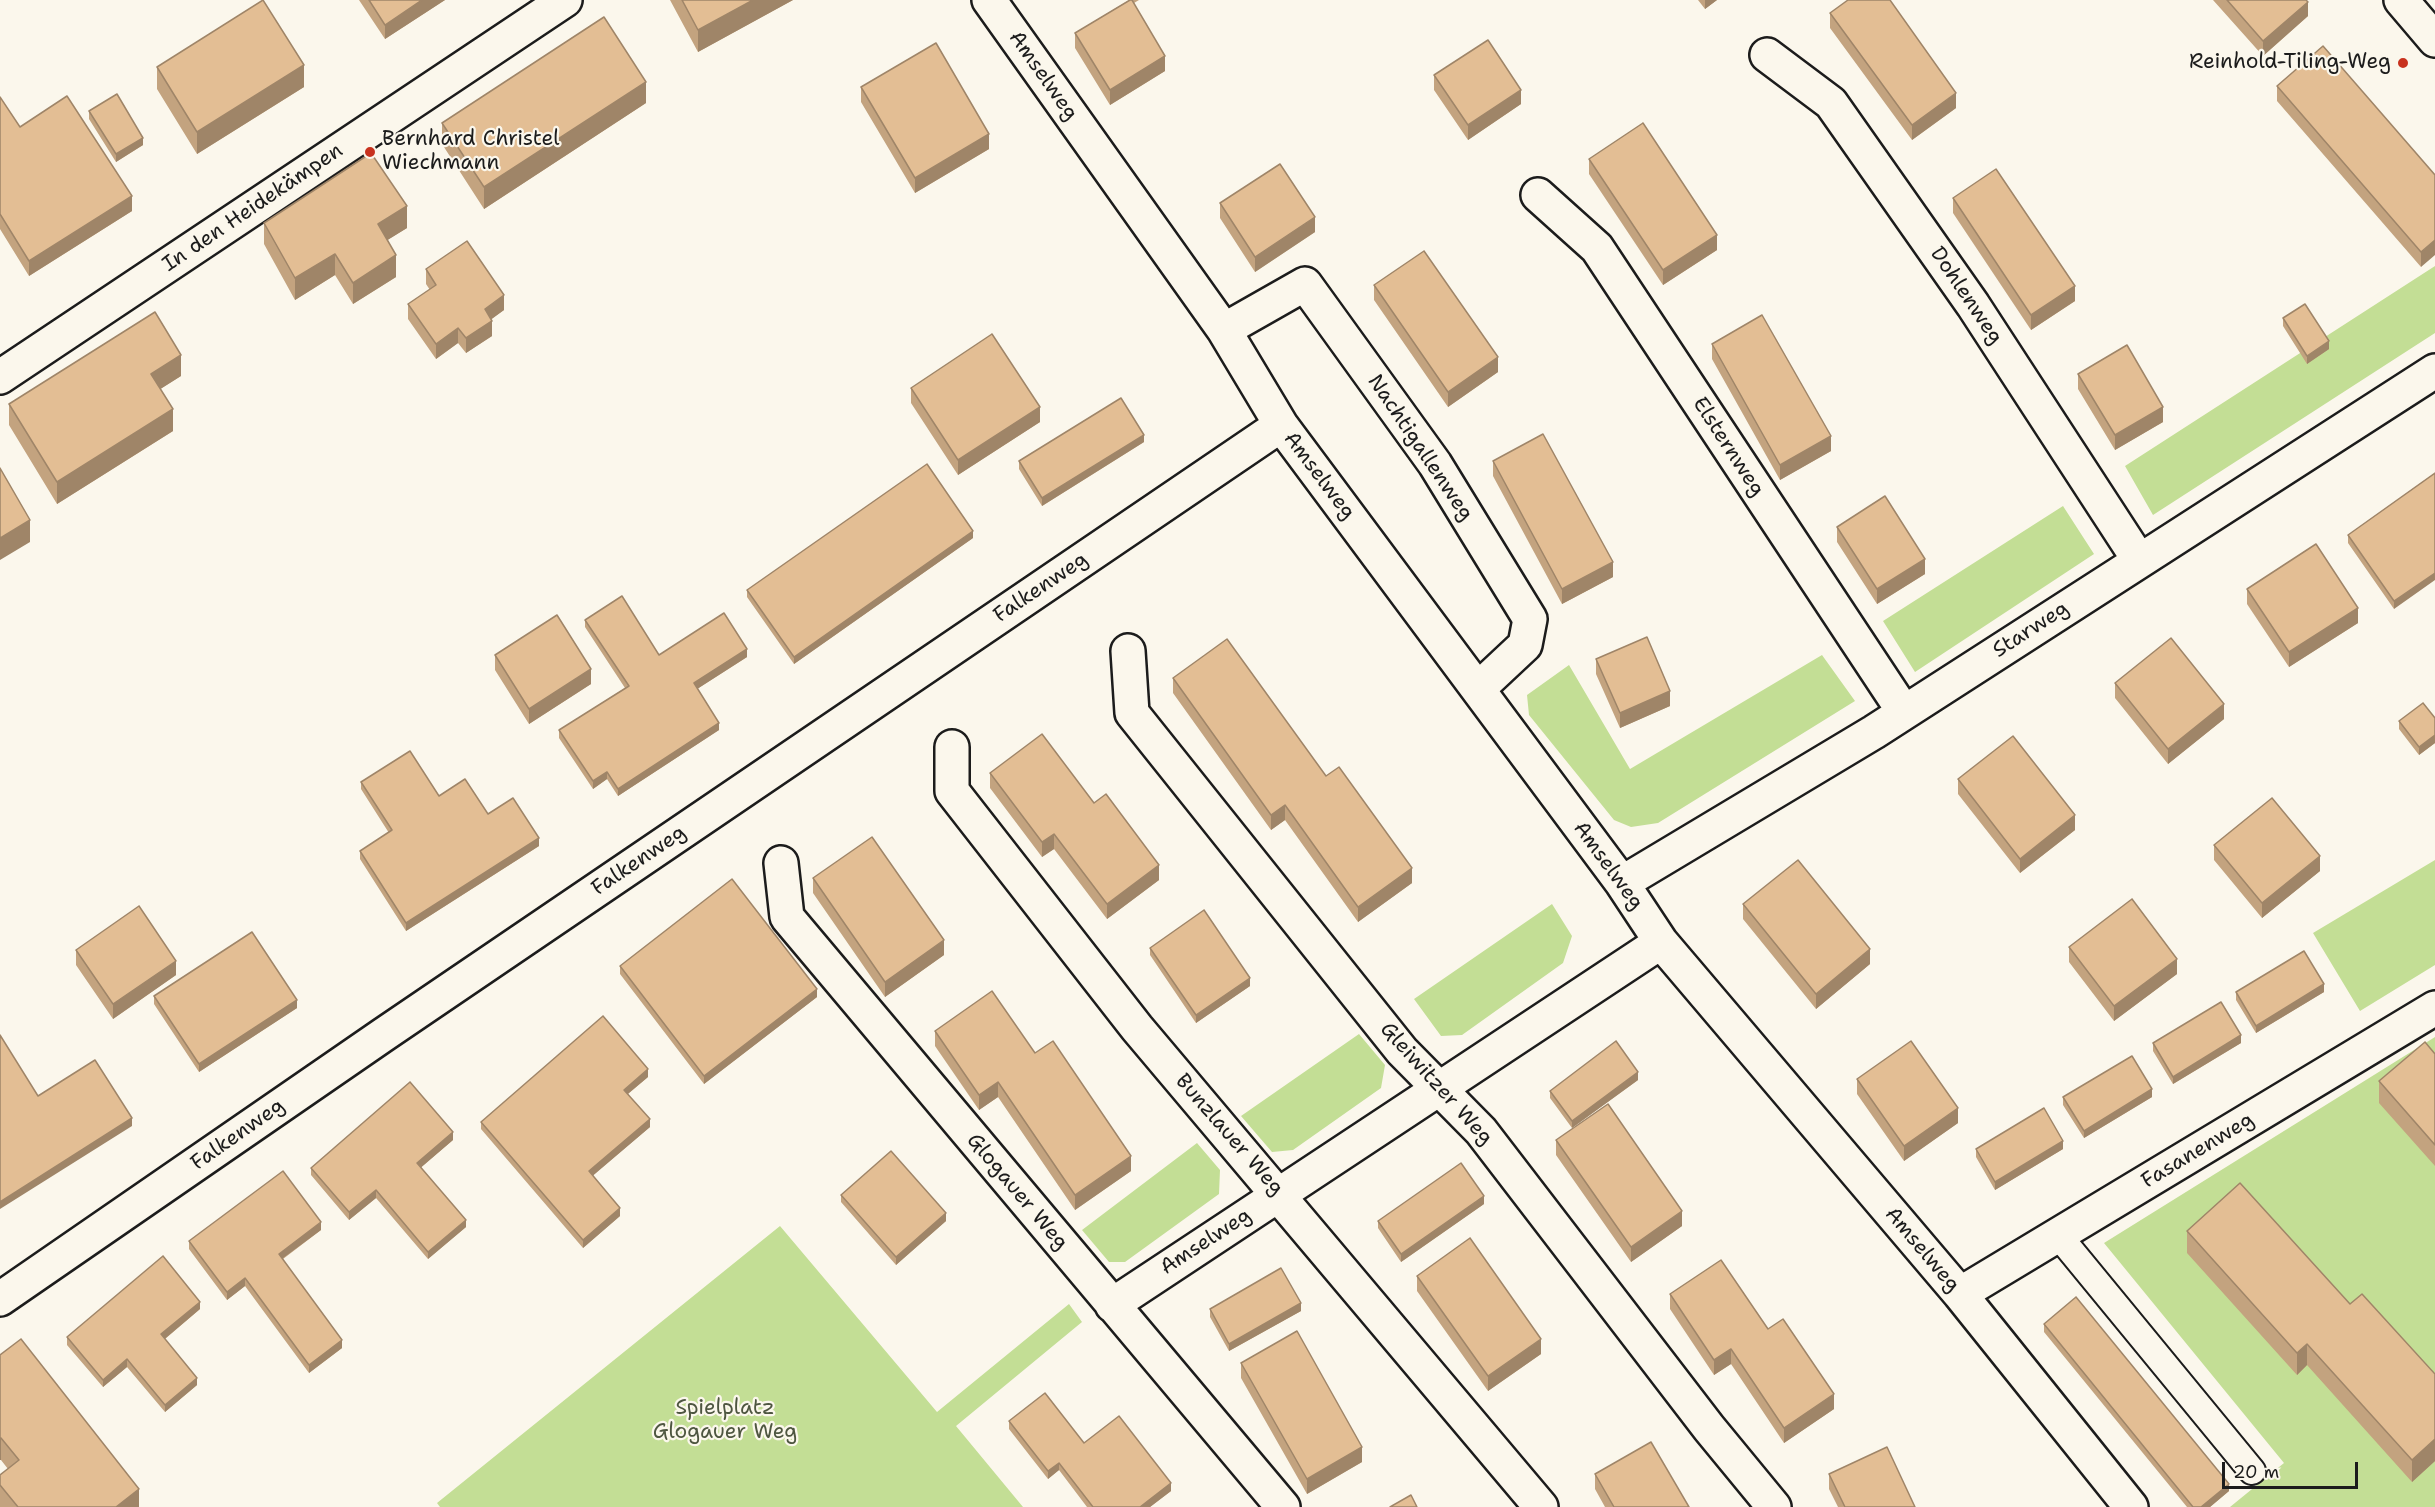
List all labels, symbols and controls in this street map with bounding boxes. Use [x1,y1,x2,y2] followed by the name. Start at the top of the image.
[1003,26,1083,126] street label: Amselweg
[2189,50,2391,76] place label: Reinhold-Tiling-Weg
[2396,56,2410,70] marker: Reinhold-Tiling-Weg
[382,127,559,177] place label: Bernhard Christel Wiechmann
[158,138,348,278] street label: In den Heidekämpen
[363,145,377,159] marker: Bernhard Christel Wiechmann
[1924,242,2008,350] street label: Dohlenweg
[1362,370,1478,526] street label: Nachtigallenweg
[1687,393,1769,501] street label: Elsternweg
[1278,427,1360,525] street label: Amselweg
[989,547,1093,629] street label: Falkenweg
[1988,596,2074,664] street label: Starweg
[1567,817,1649,915] street label: Amselweg
[587,820,691,902] street label: Falkenweg
[1374,1017,1498,1151] street label: Gleiwitzer Weg
[1169,1069,1289,1201] street label: Bunzlauer Weg
[186,1094,290,1176] street label: Falkenweg
[2137,1108,2259,1194] street label: Fasanenweg
[961,1129,1073,1255] street label: Glogauer Weg
[1879,1202,1965,1298] street label: Amselweg
[1156,1203,1256,1281] street label: Amselweg
[653,1396,797,1446] park label: Spielplatz Glogauer Weg
[2225,1450,2362,1488] scale bar
[2233,1460,2279,1484] text: 20 m

